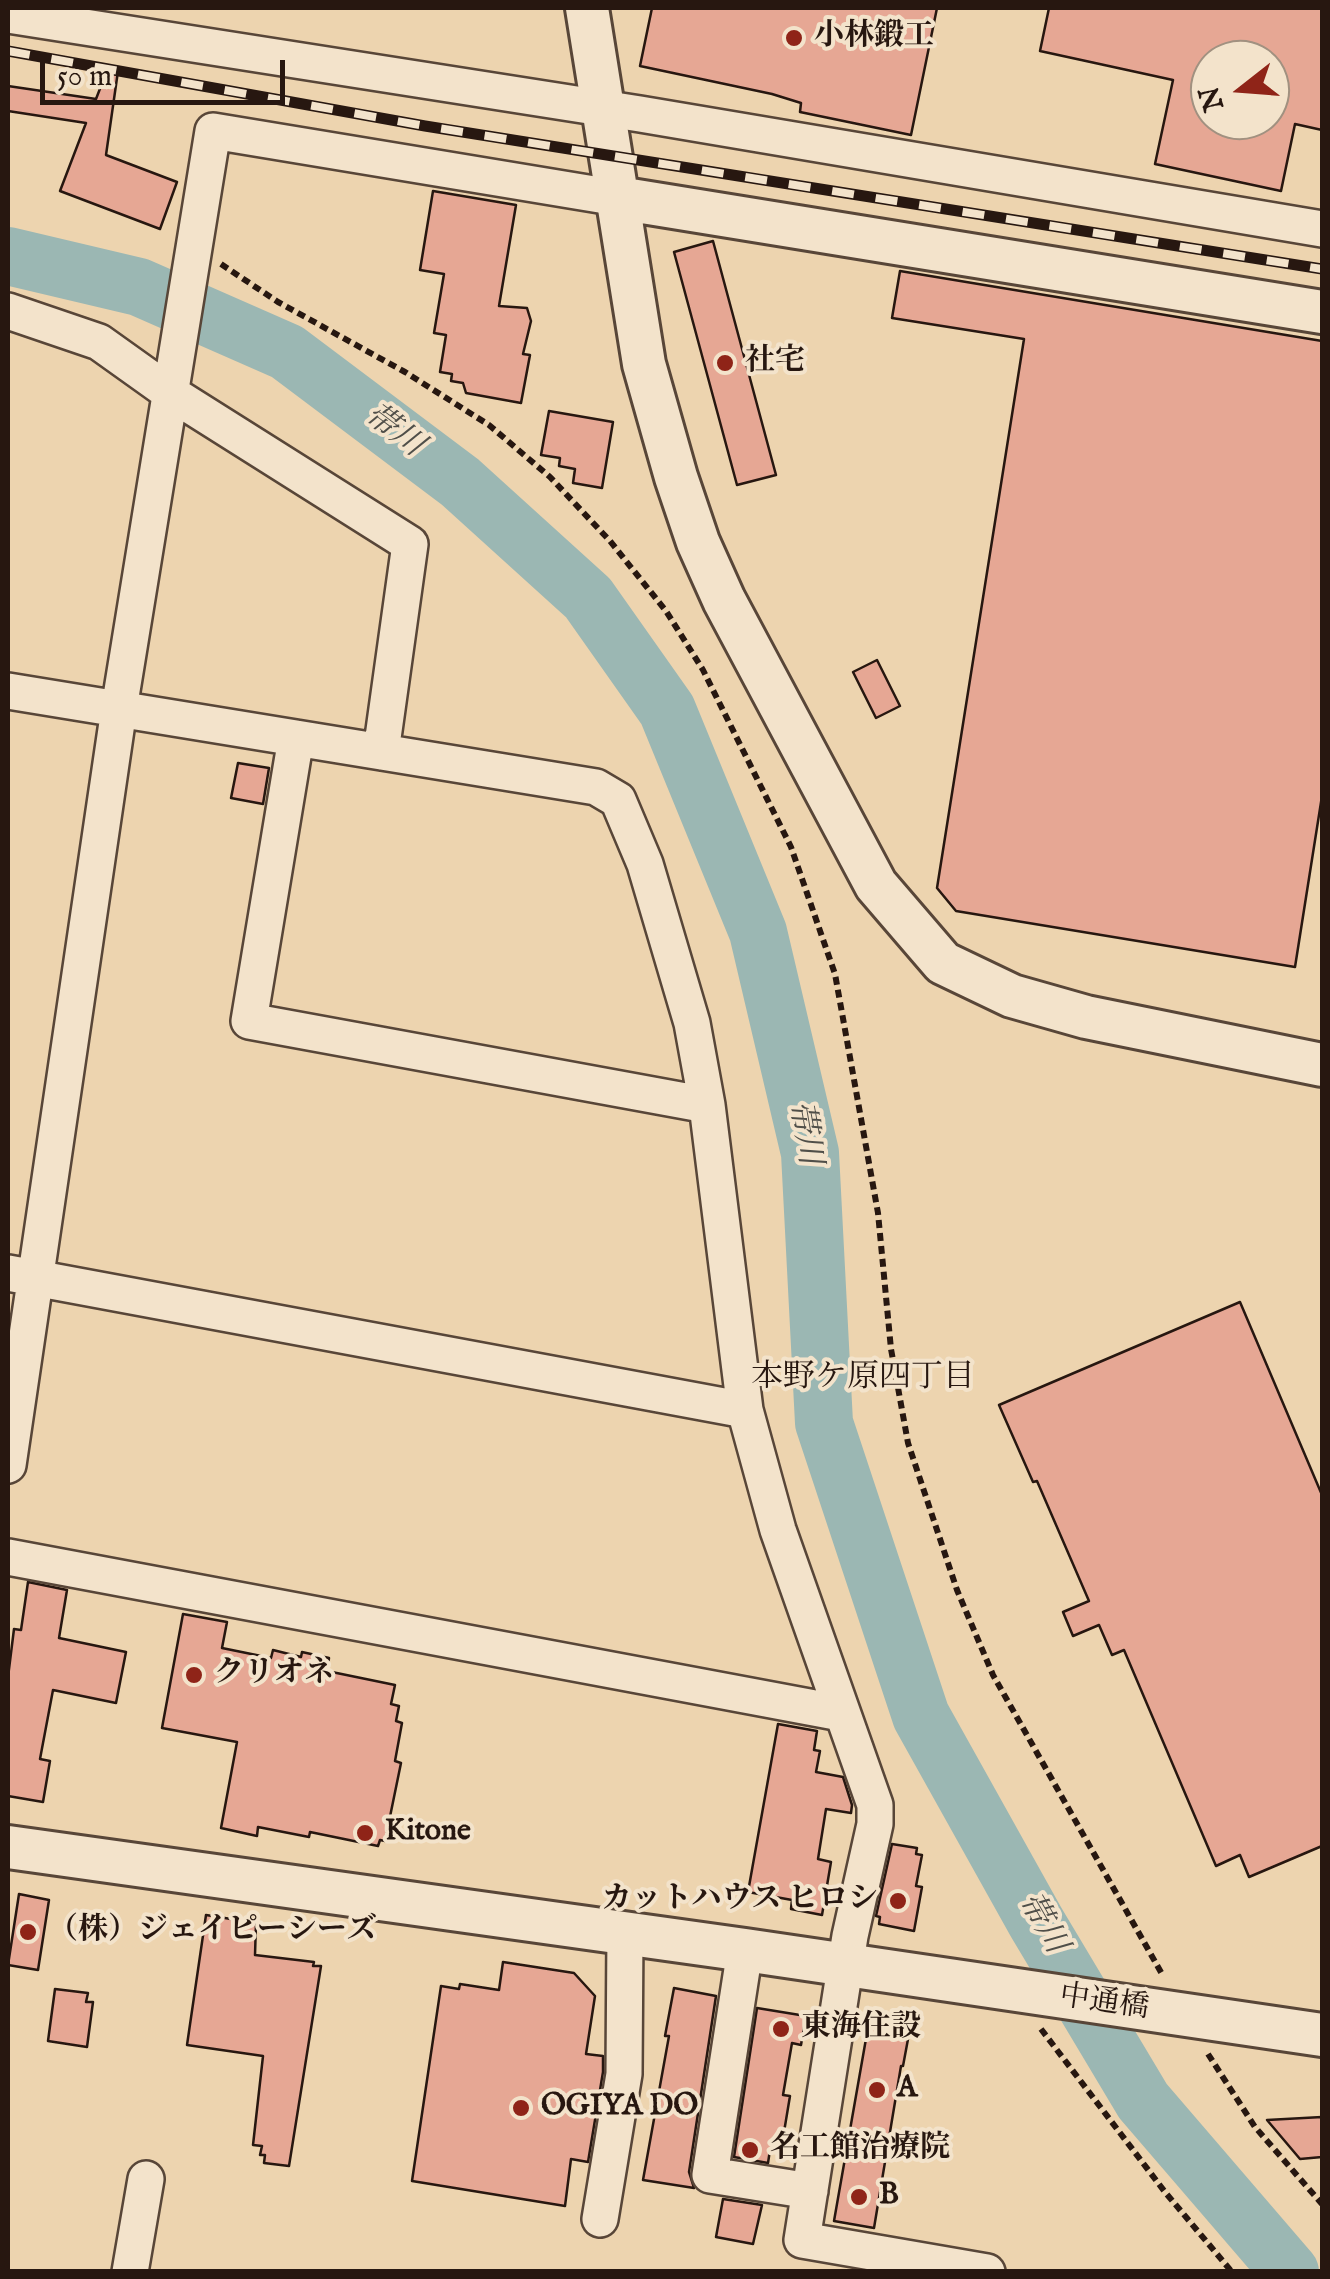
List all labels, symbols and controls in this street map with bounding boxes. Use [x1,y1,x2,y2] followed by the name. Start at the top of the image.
[814,20,934,56] place label: 小林鍛工
[783,27,805,49] marker: 小林鍛工
[45,40,290,102] scale bar
[1190,40,1290,140] north arrow
[57,58,112,96] text: 50 m
[1192,82,1233,115] text: N
[745,345,805,381] place label: 社宅
[714,352,736,374] marker: 社宅
[356,397,430,467] water label: 帯川
[779,1098,827,1168] water label: 帯川
[751,1360,975,1398] district label: 本野ケ原四丁目
[214,1657,334,1693] place label: クリオネ
[183,1664,205,1686] marker: クリオネ
[385,1815,471,1851] place label: Kitone
[354,1822,376,1844] marker: Kitone
[601,1883,878,1919] place label: カットハウス ヒロシ
[1008,1887,1074,1961] water label: 帯川
[887,1890,909,1912] marker: カットハウス ヒロシ
[48,1914,377,1950] place label: （株）ジェイピーシーズ
[17,1921,39,1943] marker: （株）ジェイピーシーズ
[1057,1980,1151,2028] street label: 中通橋
[801,2011,921,2047] place label: 東海住設
[770,2018,792,2040] marker: 東海住設
[897,2072,917,2108] place label: A
[866,2079,888,2101] marker: A
[541,2090,698,2126] place label: OGIYA DO
[510,2097,532,2119] marker: OGIYA DO
[770,2132,950,2168] place label: 名工館治療院
[739,2139,761,2161] marker: 名工館治療院
[879,2179,899,2215] place label: B
[848,2186,870,2208] marker: B

